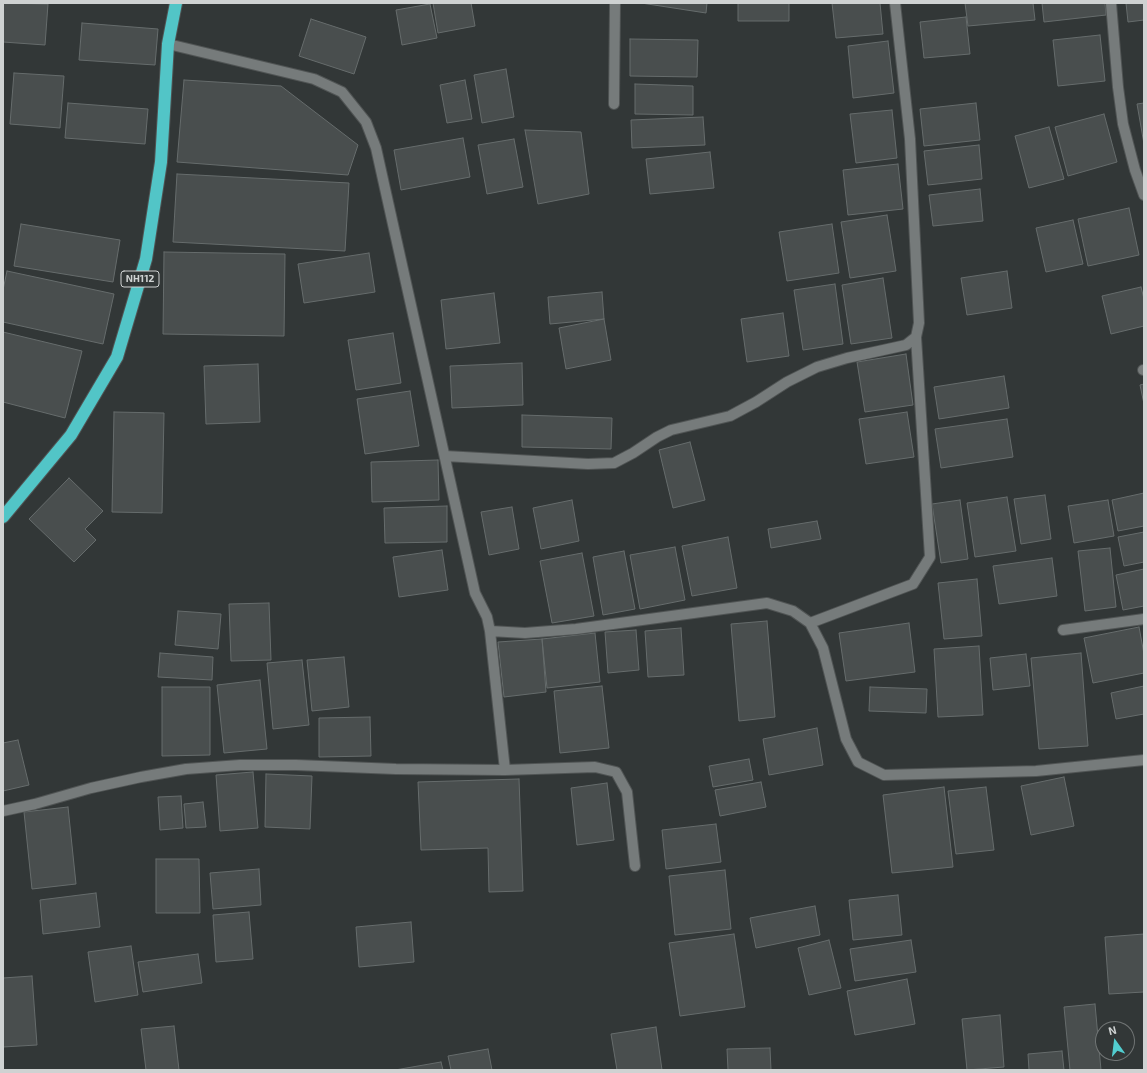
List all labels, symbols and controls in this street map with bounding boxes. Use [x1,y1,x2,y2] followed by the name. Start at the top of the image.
[121,271,159,287] road number: NH112
[1095,1021,1135,1061] north arrow
[1107,1023,1118,1037] text: N

